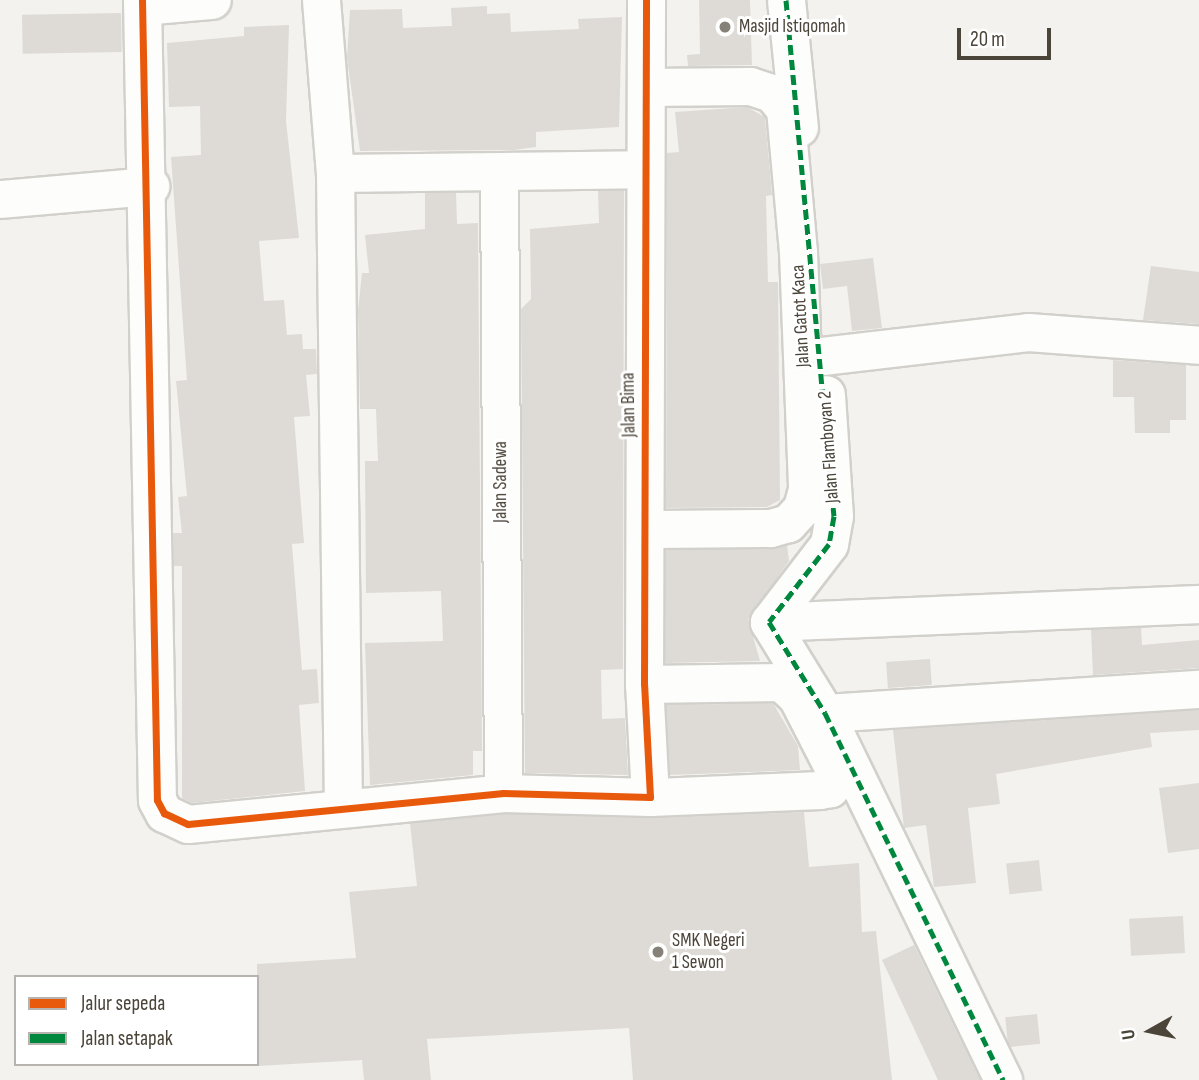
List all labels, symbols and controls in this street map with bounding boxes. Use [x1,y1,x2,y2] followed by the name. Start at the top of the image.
[961,14,1056,58] scale bar
[739,16,846,38] place label: Masjid Istiqomah
[717,19,733,35] marker: Masjid Istiqomah
[970,27,1005,52] text: 20 m
[787,264,815,368] street label: Jalan Gatot Kaca
[617,372,641,438] street label: Jalan Bima
[814,390,844,504] street label: Jalan Flamboyan 2
[490,441,512,523] street label: Jalan Sadewa
[672,930,745,974] place label: SMK Negeri 1 Sewon
[650,944,666,960] marker: SMK Negeri 1 Sewon
[14,975,259,1066] legend
[81,991,165,1016] text: Jalur sepeda
[1115,996,1185,1066] north arrow
[81,1026,173,1051] text: Jalan setapak
[1117,1028,1141,1041] text: U

